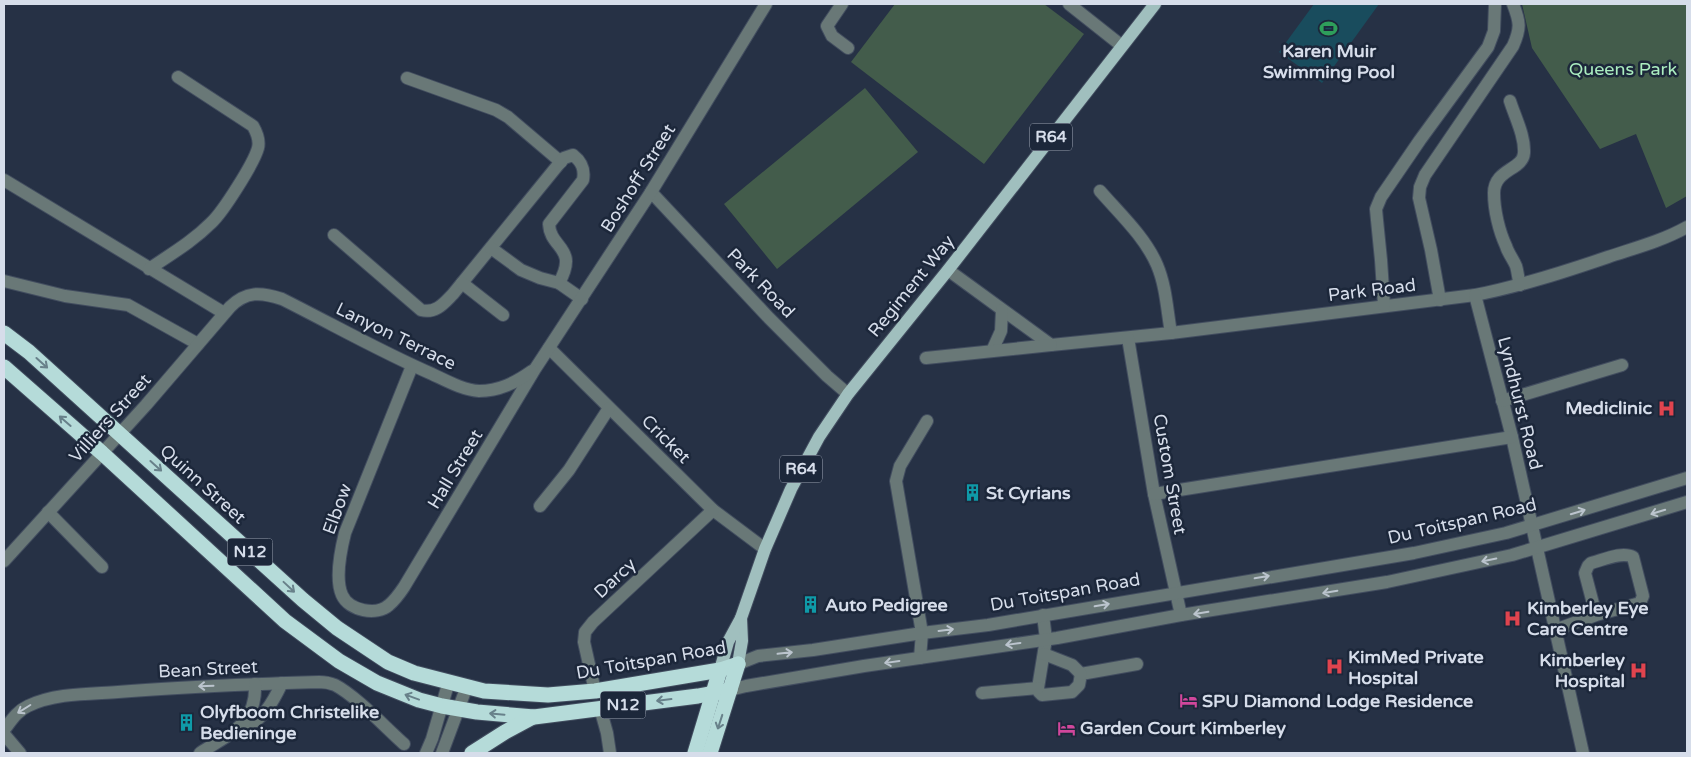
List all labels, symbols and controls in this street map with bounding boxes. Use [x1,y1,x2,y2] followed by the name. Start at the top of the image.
[1319,18,1339,38] sports icon: Karen Muir Swimming Pool
[1263,40,1395,83] place label: Karen Muir Swimming Pool
[1569,58,1677,80] park label: Queens Park
[596,120,680,236] street label: Boshoff Street
[1030,124,1072,150] road number: R64
[863,230,959,341] street label: Regiment Way
[722,244,800,322] street label: Park Road
[1327,274,1417,306] street label: Park Road
[332,297,460,375] street label: Lanyon Terrace
[1493,334,1547,472] street label: Lyndhurst Road
[35,358,48,369] one-way arrow
[64,369,156,467] street label: Villiers Street
[1565,397,1652,419] place label: Mediclinic
[1656,398,1676,418] hospital icon: Mediclinic
[637,410,695,468] street label: Cricket
[1149,412,1191,536] street label: Custom Street
[59,415,72,426] one-way arrow
[423,425,487,513] street label: Hall Street
[156,440,251,528] street label: Quinn Street
[780,456,822,482] road number: R64
[149,460,162,472] one-way arrow
[318,481,356,537] street label: Elbow
[986,482,1071,504] place label: St Cyrians
[962,483,982,503] building icon: St Cyrians
[1385,493,1539,549] street label: Du Toitspan Road
[1570,506,1586,516] one-way arrow
[1651,507,1667,517] one-way arrow
[228,538,272,566] road number: N12
[589,553,641,603] street label: Darcy
[1482,556,1498,565] one-way arrow
[988,568,1142,616] street label: Du Toitspan Road
[1254,572,1270,582] one-way arrow
[283,581,295,593] one-way arrow
[1322,587,1338,597] one-way arrow
[825,594,948,616] place label: Auto Pedigree
[801,595,821,615] building icon: Auto Pedigree
[1527,597,1648,640] place label: Kimberley Eye Care Centre
[1094,600,1110,610] one-way arrow
[1193,608,1209,618] one-way arrow
[1503,608,1523,628] hospital icon: Kimberley Eye Care Centre
[937,625,953,635] one-way arrow
[574,636,728,684] street label: Du Toitspan Road
[1005,639,1021,649] one-way arrow
[1348,646,1484,689] place label: KimMed Private Hospital
[776,648,792,658] one-way arrow
[1539,649,1625,692] place label: Kimberley Hospital
[158,655,259,683] street label: Bean Street
[884,657,900,667] one-way arrow
[1324,657,1344,677] hospital icon: KimMed Private Hospital
[1629,660,1649,680] hospital icon: Kimberley Hospital
[198,682,214,691] one-way arrow
[1202,690,1473,712] place label: SPU Diamond Lodge Residence
[1178,691,1198,711] hotel icon: SPU Diamond Lodge Residence
[405,692,420,701] one-way arrow
[600,692,646,718] road number: N12
[656,695,672,705] one-way arrow
[200,701,379,744] place label: Olyfboom Christelike Bedieninge
[18,705,32,715] one-way arrow
[489,709,505,719] one-way arrow
[176,712,196,732] building icon: Olyfboom Christelike Bedieninge
[715,713,725,729] one-way arrow
[1080,717,1286,739] place label: Garden Court Kimberley
[1056,718,1076,738] hotel icon: Garden Court Kimberley

